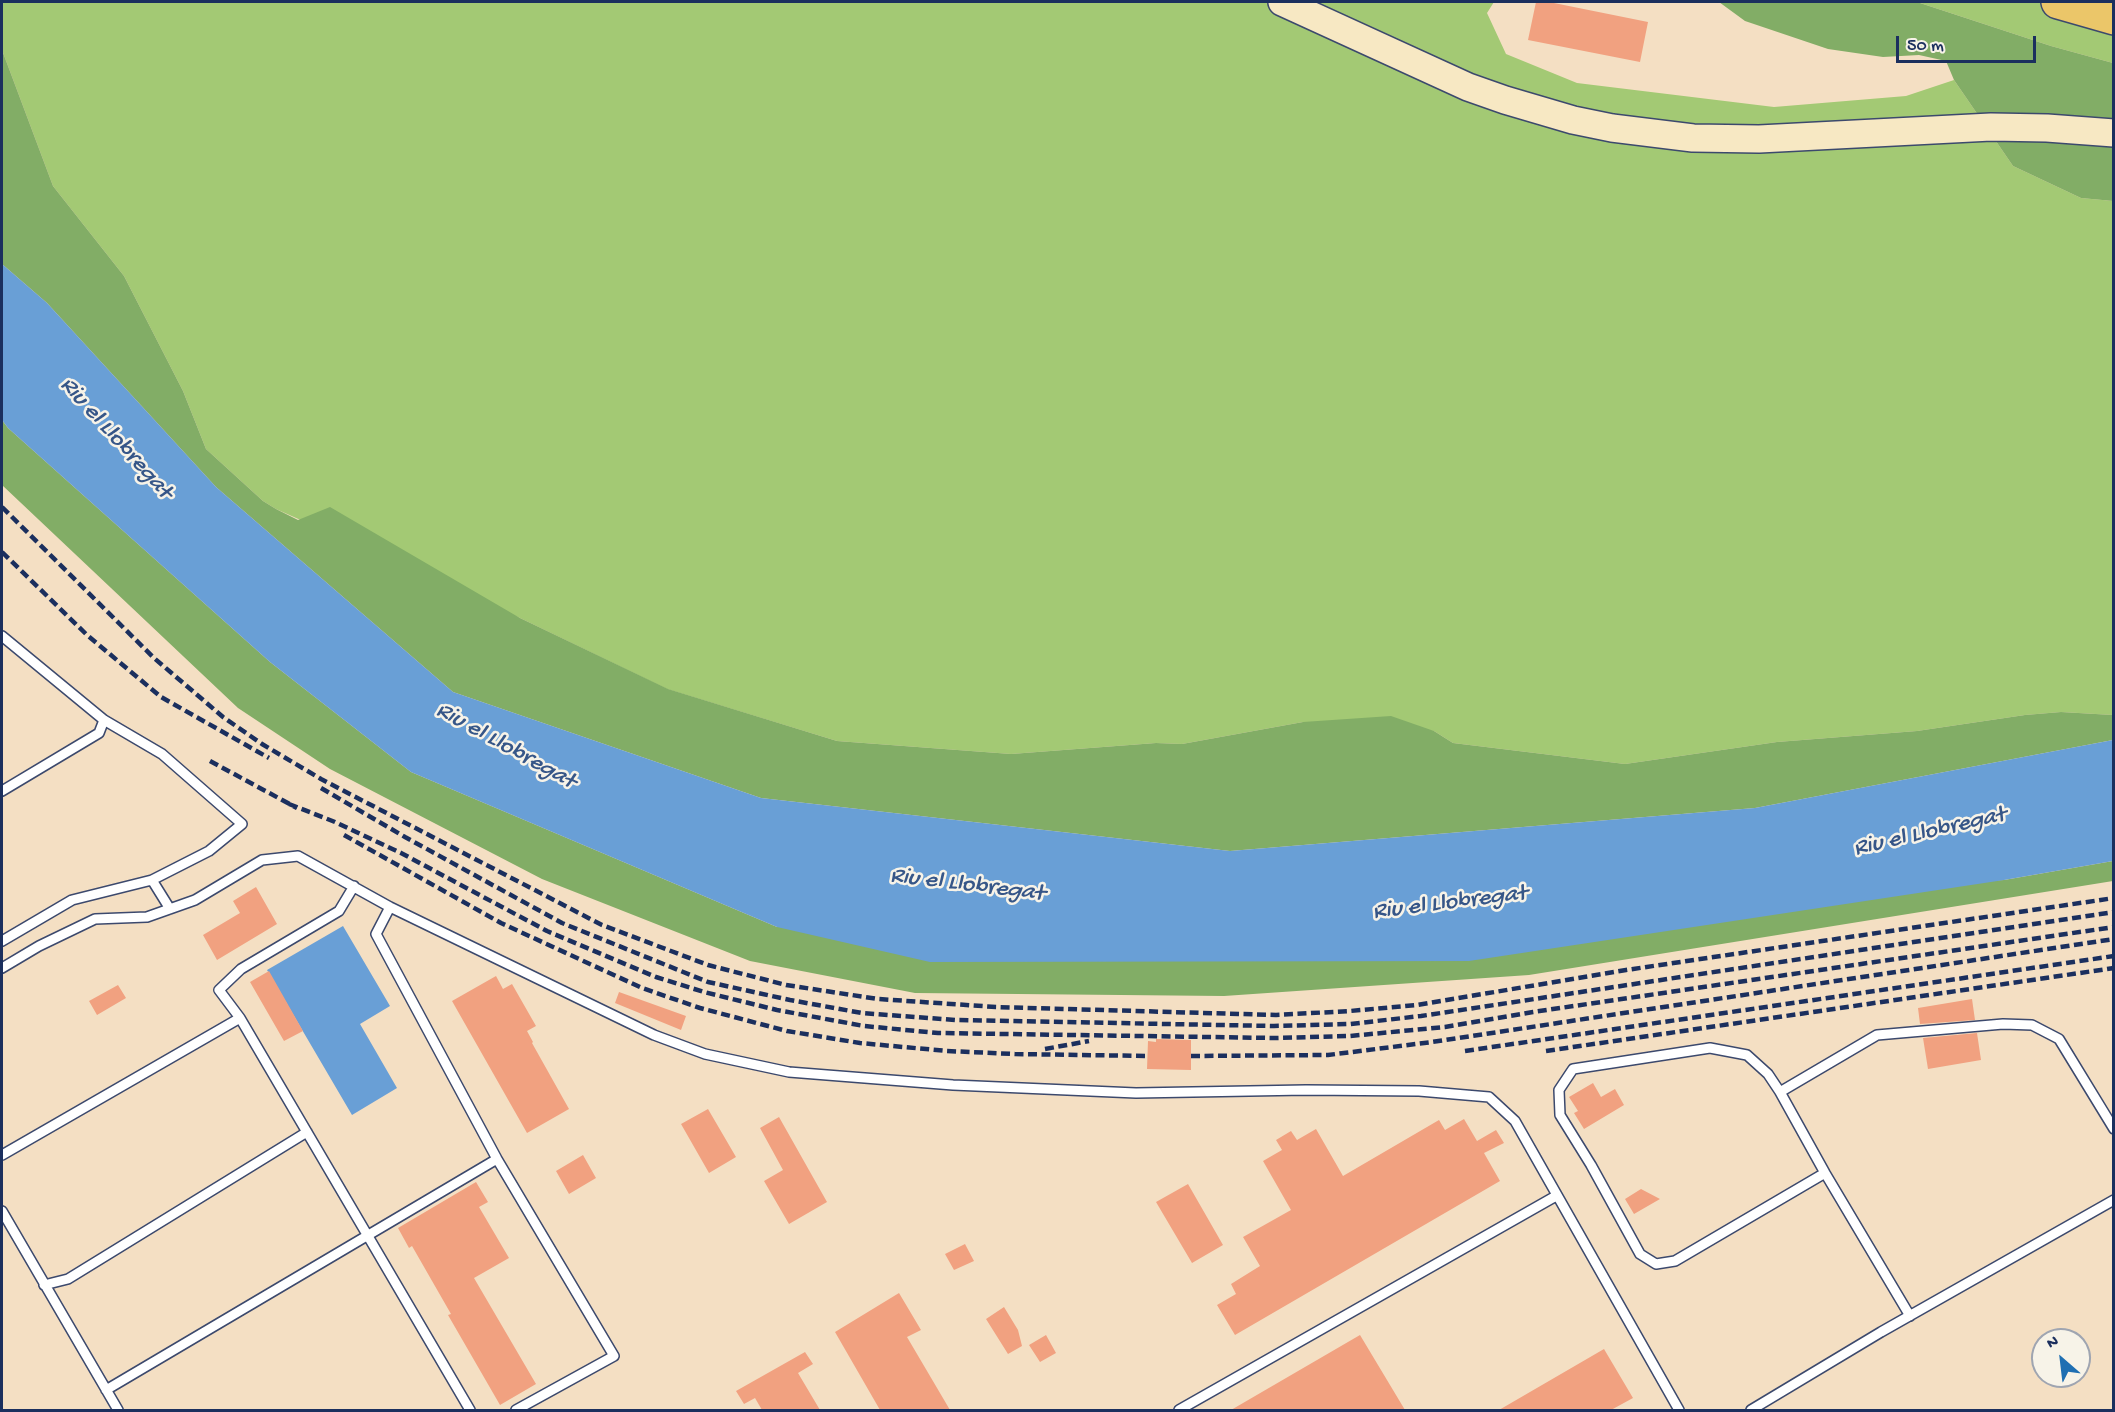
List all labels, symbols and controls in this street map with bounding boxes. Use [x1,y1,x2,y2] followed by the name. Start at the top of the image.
[1899,24,2038,62] scale bar
[1907,36,1944,57] text: 50 m
[52,372,178,506] water label: Riu el Llobregat
[430,697,580,797] water label: Riu el Llobregat
[1851,802,2009,864] water label: Riu el Llobregat
[888,862,1046,910] water label: Riu el Llobregat
[1371,880,1529,928] water label: Riu el Llobregat
[2031,1328,2091,1388] north arrow
[2044,1333,2062,1354] text: N

